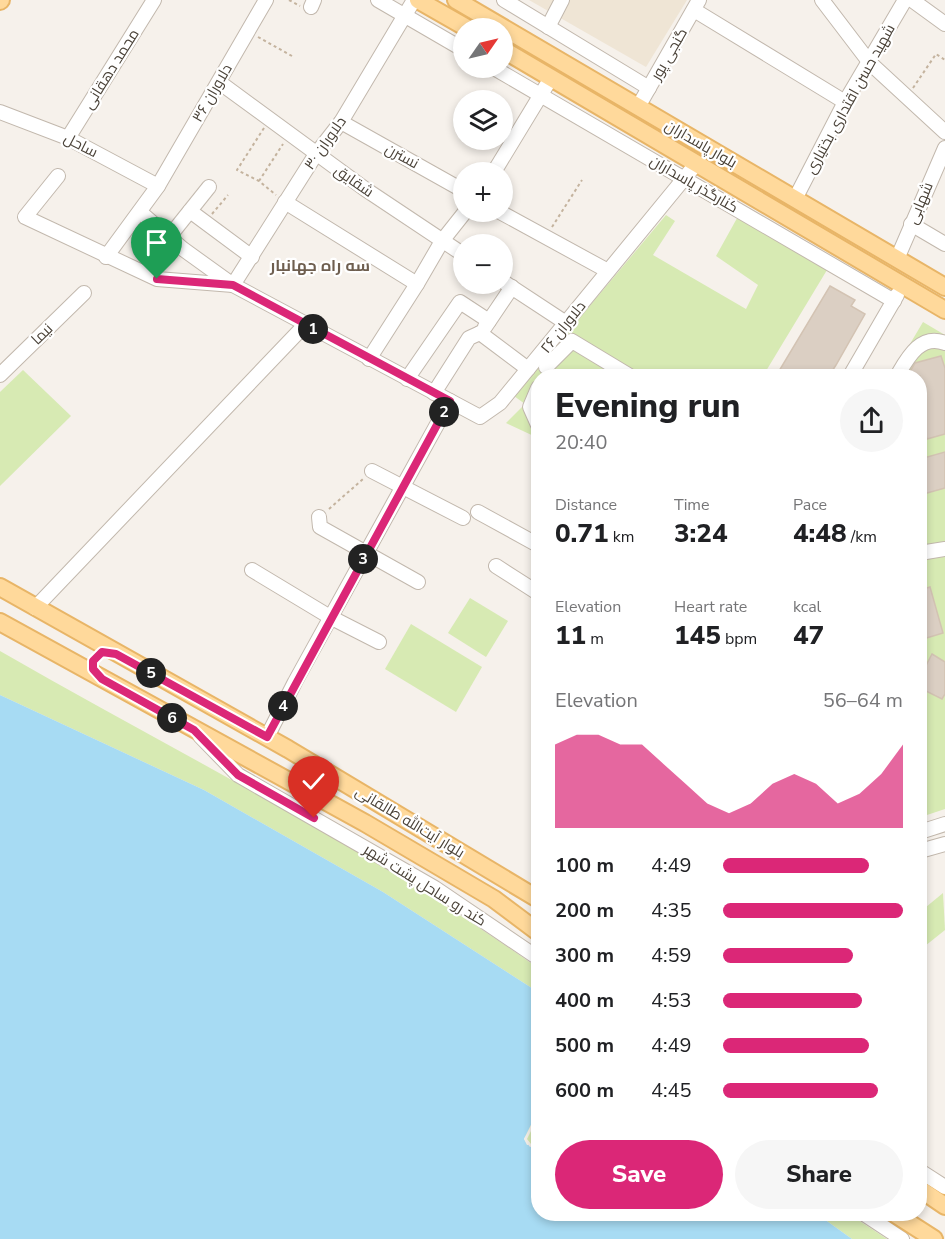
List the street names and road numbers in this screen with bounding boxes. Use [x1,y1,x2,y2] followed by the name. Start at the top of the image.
[800,20,900,178] street label: شهید حسن اقتداری بختیاری
[646,24,692,85] street label: گنجی پور
[78,25,144,113] street label: محمد دهقانی
[187,60,237,126] street label: دلاوران ۳۶
[299,112,351,174] street label: دلاوران ۳۰
[661,115,741,173] street label: بلوار پاسداران
[61,128,101,162] street label: ساحل
[381,139,423,173] street label: نسترن
[646,151,742,217] street label: کنارگذر پاسداران
[330,160,378,202] street label: شقایق
[902,179,938,227] street label: شهابی
[536,297,590,357] street label: دلاوران ۲۶
[27,319,57,349] street label: نیما
[352,781,468,863] street label: بلوار آیت‌الله طالقانی
[359,839,490,931] street label: کند رو ساحل پشت شهر

